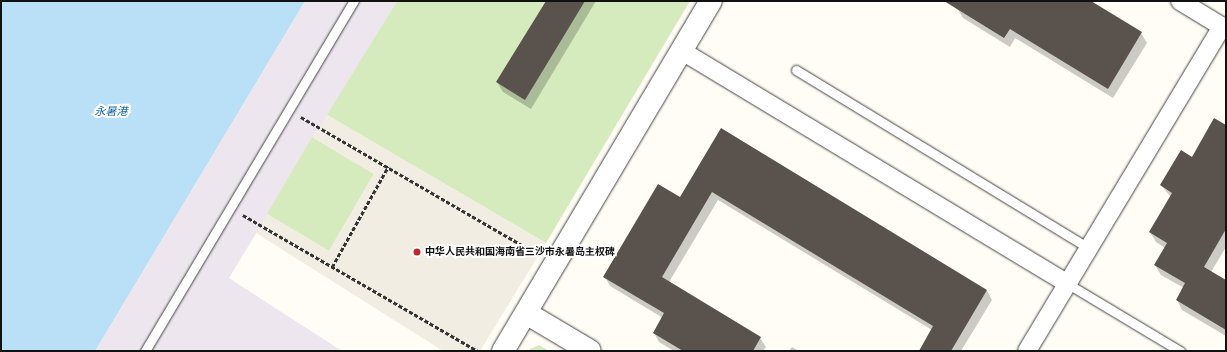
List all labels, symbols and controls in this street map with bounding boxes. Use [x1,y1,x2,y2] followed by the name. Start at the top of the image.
[95,104,127,118] water label: 永暑港
[425,246,615,258] place label: 中华人民共和国海南省三沙市永暑岛主权碑
[412,247,422,257] marker: 中华人民共和国海南省三沙市永暑岛主权碑

